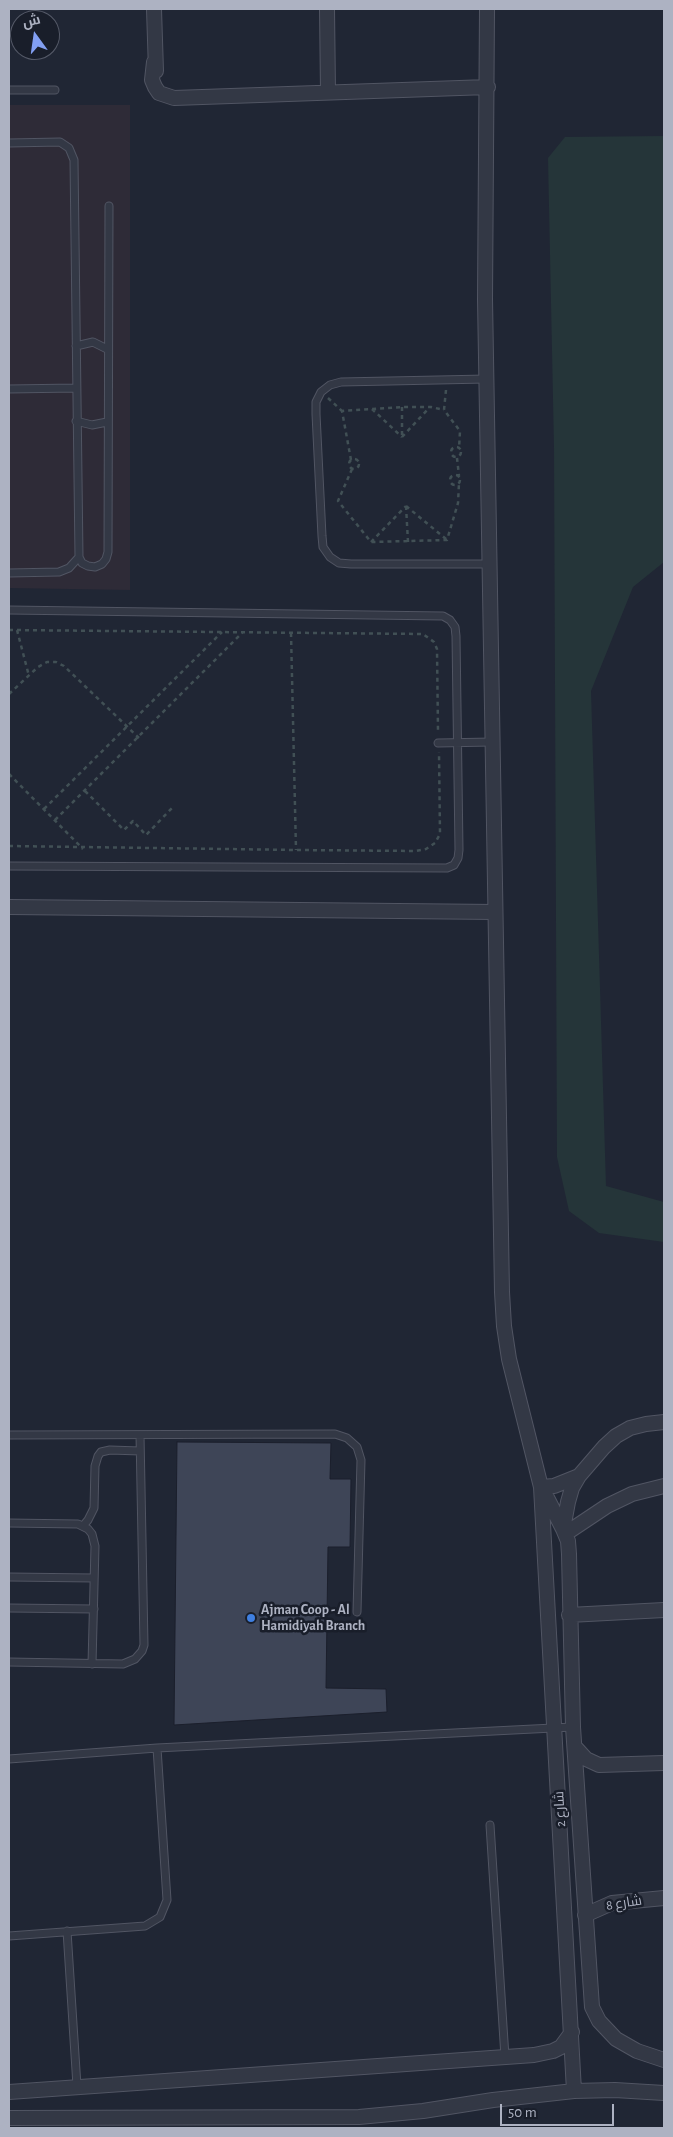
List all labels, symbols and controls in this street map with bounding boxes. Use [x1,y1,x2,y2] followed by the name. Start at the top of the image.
[10,10,60,60] north arrow
[21,12,42,30] text: ش
[261,1602,365,1634] place label: Ajman Coop - Al Hamidiyah Branch
[245,1612,257,1624] marker: Ajman Coop - Al Hamidiyah Branch
[551,1791,569,1827] street label: شارع 2
[605,1892,643,1914] street label: شارع 8
[503,2094,617,2126] scale bar
[508,2105,537,2120] text: 50 m

